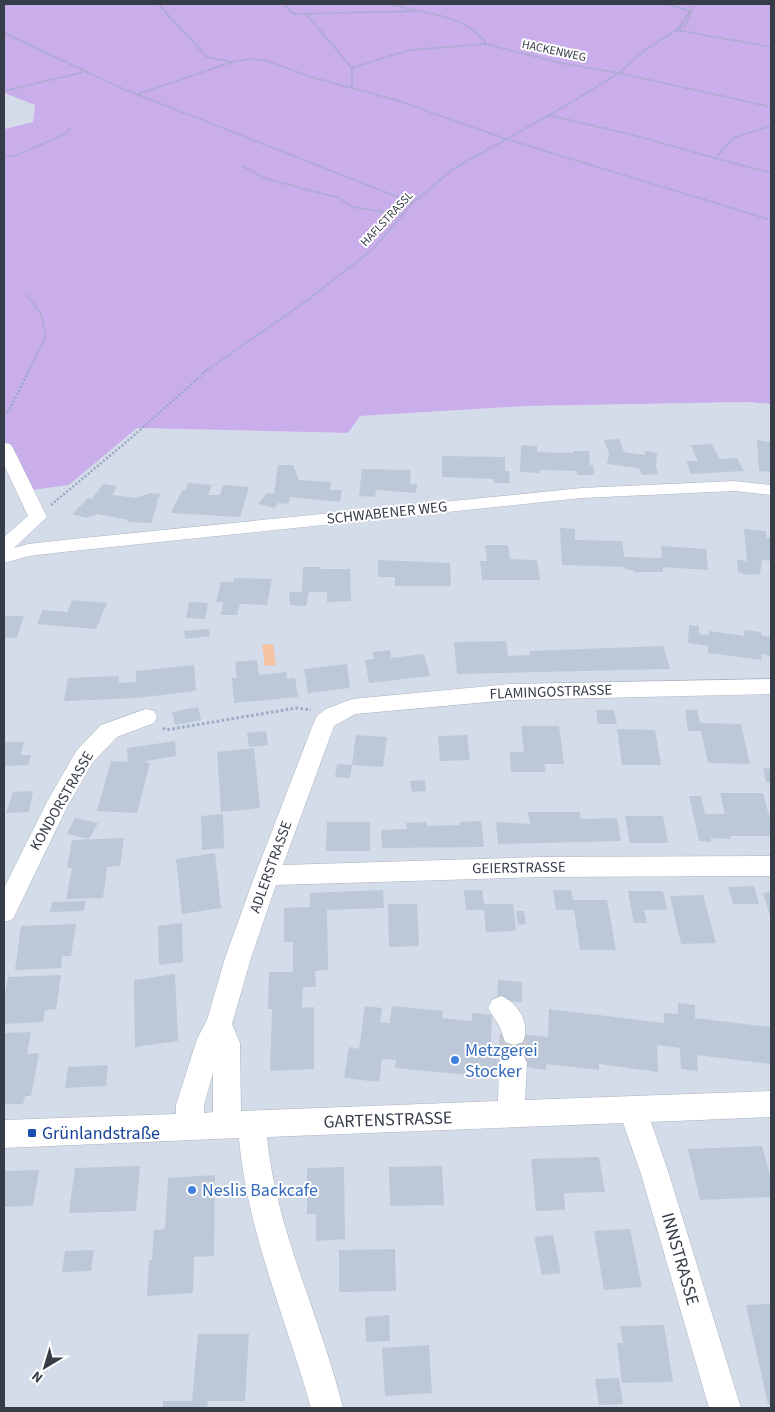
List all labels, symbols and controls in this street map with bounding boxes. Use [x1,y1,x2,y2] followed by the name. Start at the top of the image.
[520,36,588,66] street label: HACKENWEG
[357,187,417,250] street label: HAFLSTRASSL
[326,496,448,530] street label: SCHWABENER WEG
[489,679,613,705] street label: FLAMINGOSTRASSE
[25,747,99,855] street label: KONDORSTRASSE
[245,818,297,916] street label: ADLERSTRASSE
[472,857,566,879] street label: GEIERSTRASSE
[465,1038,538,1084] place label: Metzgerei Stocker
[449,1054,461,1066] marker: Metzgerei Stocker
[323,1105,453,1135] street label: GARTENSTRASSE
[42,1121,160,1146] place label: Grünlandstraße
[26,1127,38,1139] marker: Grünlandstraße
[202,1178,318,1203] place label: Neslis Backcafe
[186,1184,198,1196] marker: Neslis Backcafe
[655,1210,705,1308] street label: INNSTRASSE
[20,1342,70,1392] north arrow
[28,1366,47,1387] text: N

